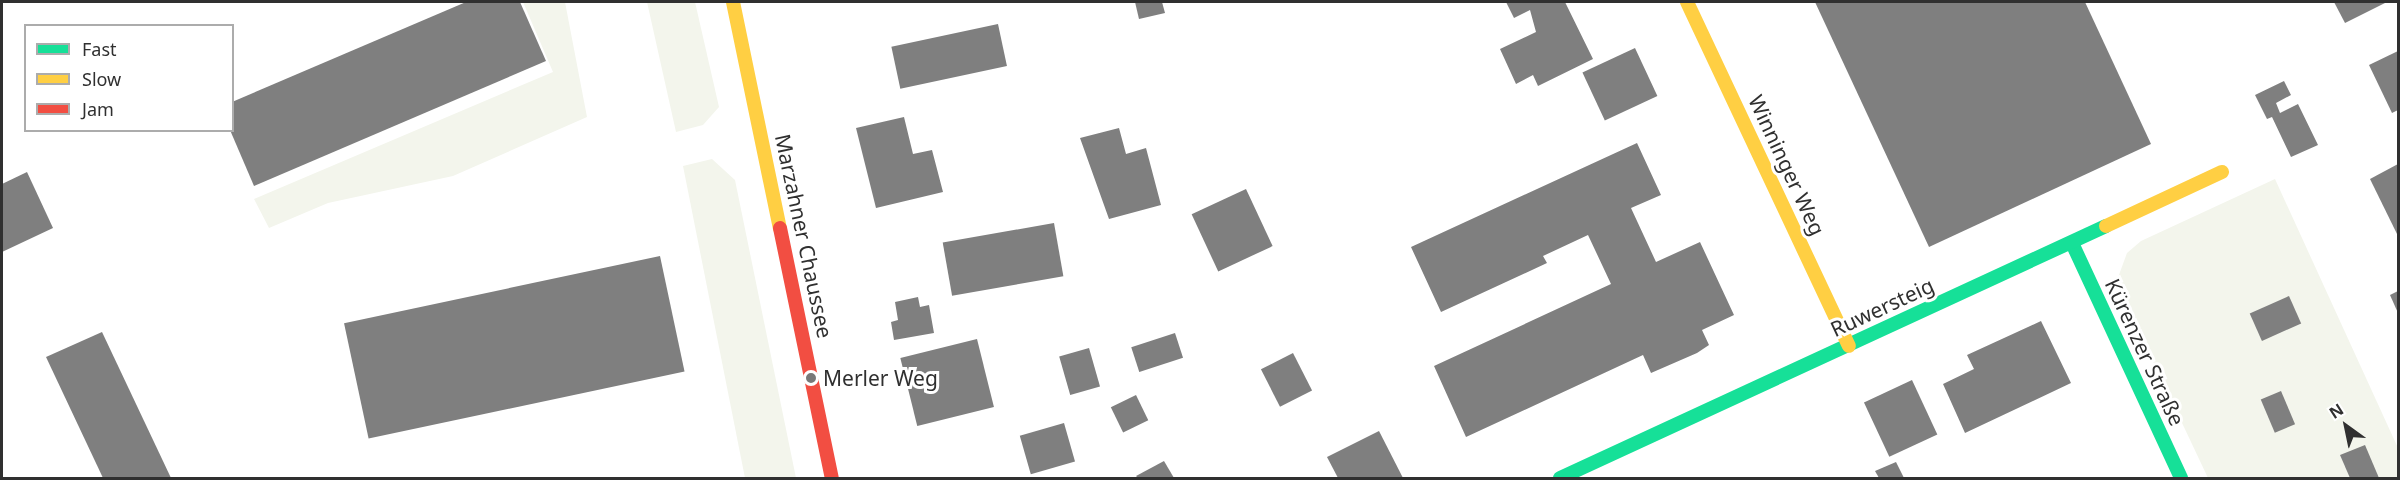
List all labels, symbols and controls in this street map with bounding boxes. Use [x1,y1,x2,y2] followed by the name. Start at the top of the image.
[24,24,234,132] legend
[82,37,117,61] text: Fast
[82,67,121,91] text: Slow
[1743,91,1831,239] street label: Winninger Weg
[82,97,114,121] text: Jam
[770,132,838,340] street label: Marzahner Chaussee
[1826,272,1938,342] street label: Ruwersteig
[2100,275,2190,429] street label: Kürenzer Straße
[823,365,938,391] place label: Merler Weg
[804,371,818,385] marker: Merler Weg
[2316,396,2376,456] north arrow
[2325,398,2348,424] text: N

